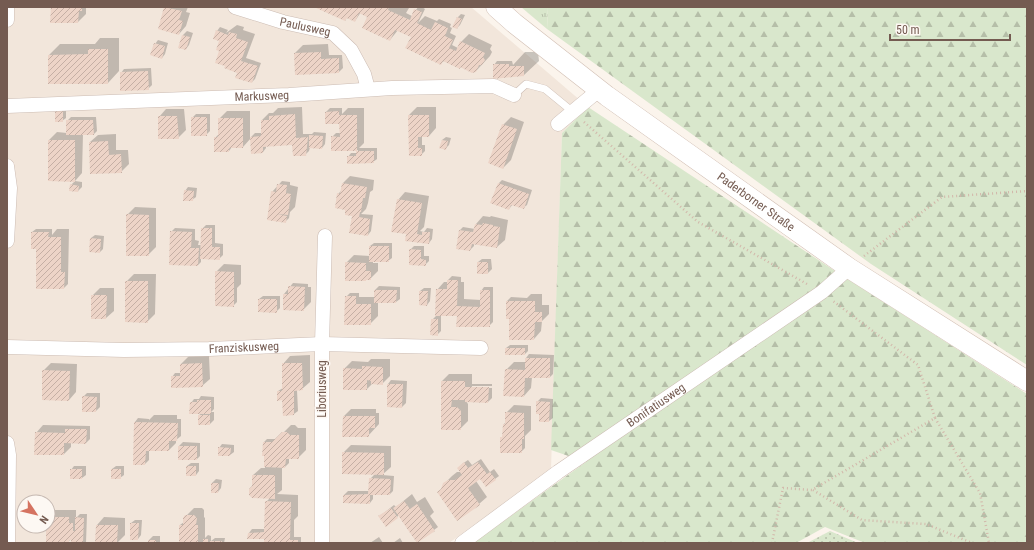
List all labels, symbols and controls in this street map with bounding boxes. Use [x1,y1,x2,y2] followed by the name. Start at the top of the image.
[278,15,332,39] street label: Paulusweg
[890,16,1010,42] scale bar
[896,23,920,37] text: 50 m
[234,88,289,104] street label: Markusweg
[714,170,798,234] street label: Paderborner Straße
[209,339,279,356] street label: Franziskusweg
[315,360,329,418] street label: Liboriusweg
[624,380,688,430] street label: Bonifatiusweg
[16,494,56,534] north arrow
[36,513,51,526] text: N

